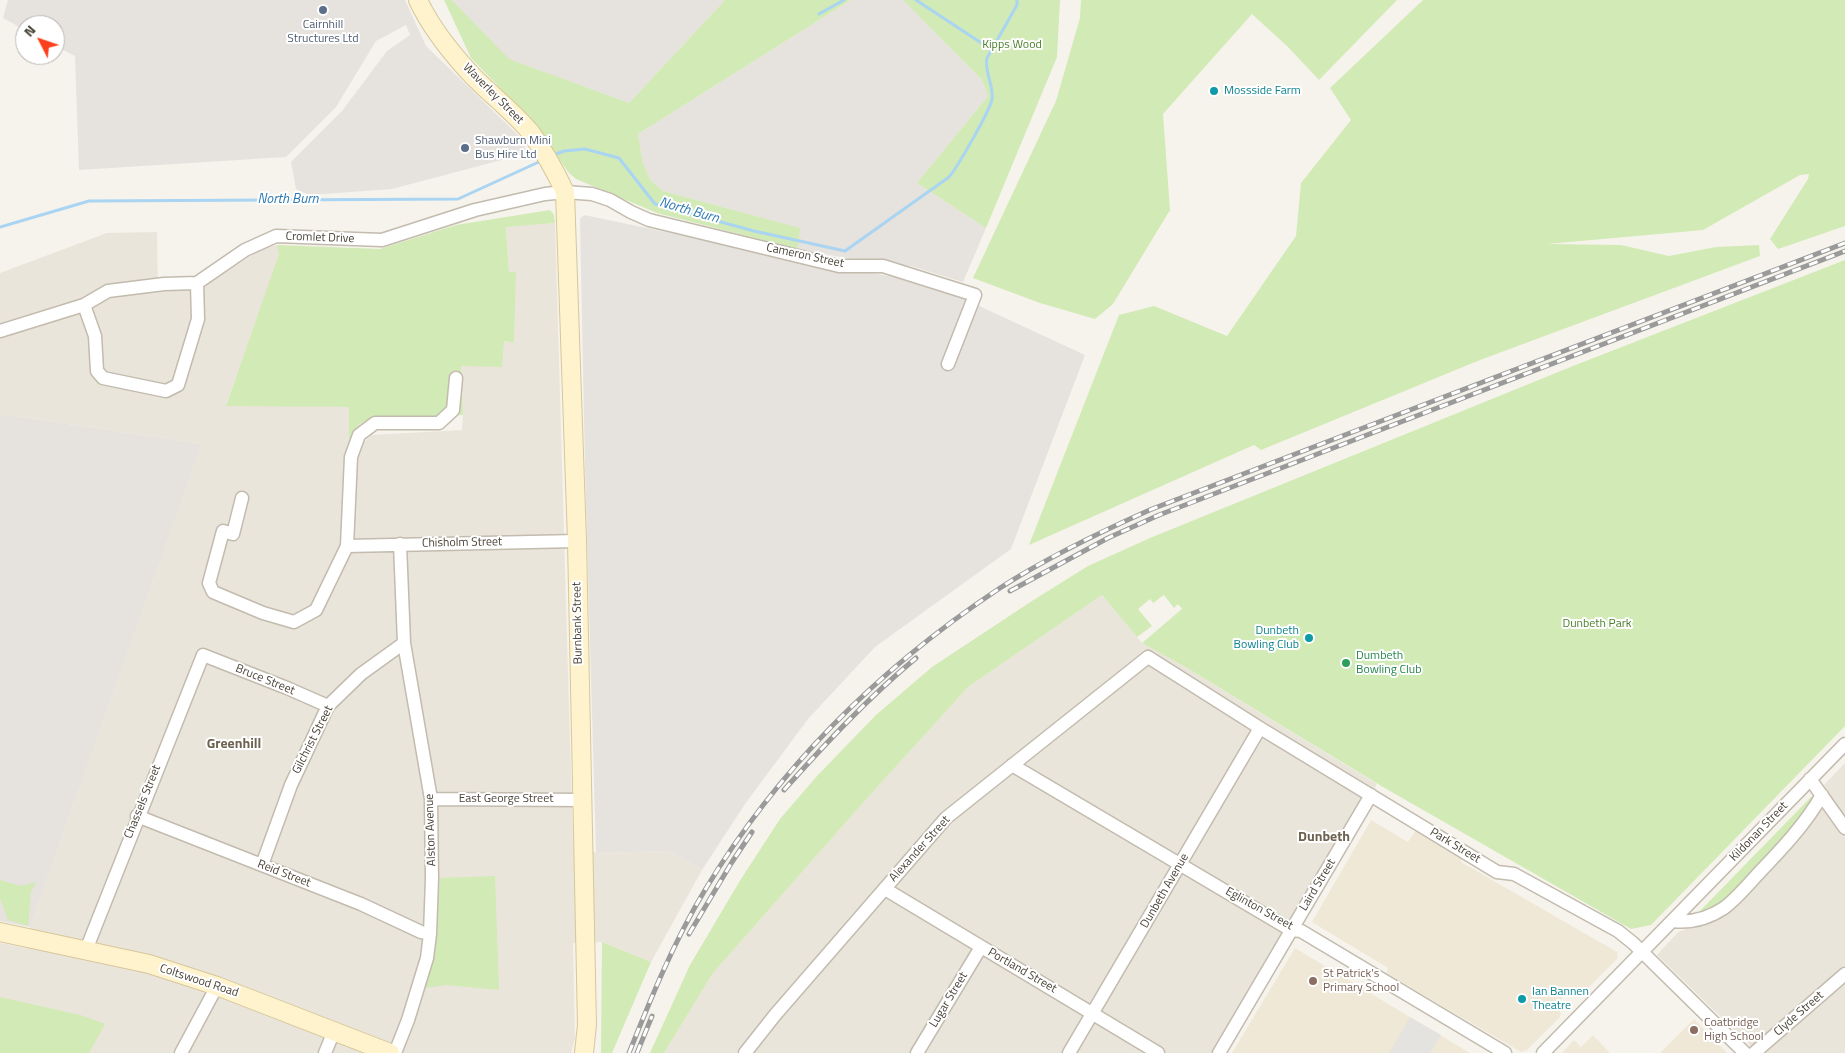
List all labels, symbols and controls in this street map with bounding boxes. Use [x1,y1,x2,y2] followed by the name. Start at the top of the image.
[317,4,329,16] marker: Cairnhill Structures Ltd
[15,15,65,65] north arrow
[287,18,359,46] place label: Cairnhill Structures Ltd
[18,20,40,41] text: N
[982,38,1042,52] park label: Kipps Wood
[459,60,527,128] street label: Waverley Street
[1224,84,1301,98] place label: Mossside Farm
[1208,85,1220,97] marker: Mossside Farm
[475,134,551,162] place label: Shawburn Mini Bus Hire Ltd
[459,142,471,154] marker: Shawburn Mini Bus Hire Ltd
[257,192,319,208] water label: North Burn
[657,195,721,227] water label: North Burn
[285,230,355,246] street label: Cromlet Drive
[765,241,845,271] street label: Cameron Street
[422,535,502,551] street label: Chisholm Street
[570,582,586,664] street label: Burnbank Street
[1562,617,1632,631] park label: Dunbeth Park
[1234,624,1299,652] place label: Dunbeth Bowling Club
[1303,632,1315,644] marker: Dunbeth Bowling Club
[1356,649,1421,677] place label: Dumbeth Bowling Club
[1340,657,1352,669] marker: Dumbeth Bowling Club
[233,662,297,698] street label: Bruce Street
[290,703,336,777] street label: Gilchrist Street
[207,737,261,753] district label: Greenhill
[122,763,164,841] street label: Chassels Street
[459,792,553,806] street label: East George Street
[423,793,439,867] street label: Alston Avenue
[1727,799,1791,865] street label: Kildonan Street
[887,813,953,885] street label: Alexander Street
[1427,825,1483,867] street label: Park Street
[1298,830,1350,846] district label: Dunbeth
[1138,851,1192,931] street label: Dunbeth Avenue
[1297,856,1339,914] street label: Laird Street
[255,857,313,891] street label: Reid Street
[1223,885,1295,933] street label: Eglinton Street
[985,946,1059,996] street label: Portland Street
[158,961,240,1001] street label: Coltswood Road
[1323,967,1399,995] place label: St Patrick's Primary School
[927,970,971,1030] street label: Lugar Street
[1307,975,1319,987] marker: St Patrick's Primary School
[1532,985,1589,1013] place label: Ian Bannen Theatre
[1771,989,1827,1039] street label: Clyde Street
[1516,993,1528,1005] marker: Ian Bannen Theatre
[1704,1016,1764,1044] place label: Coatbridge High School
[1688,1024,1700,1036] marker: Coatbridge High School

